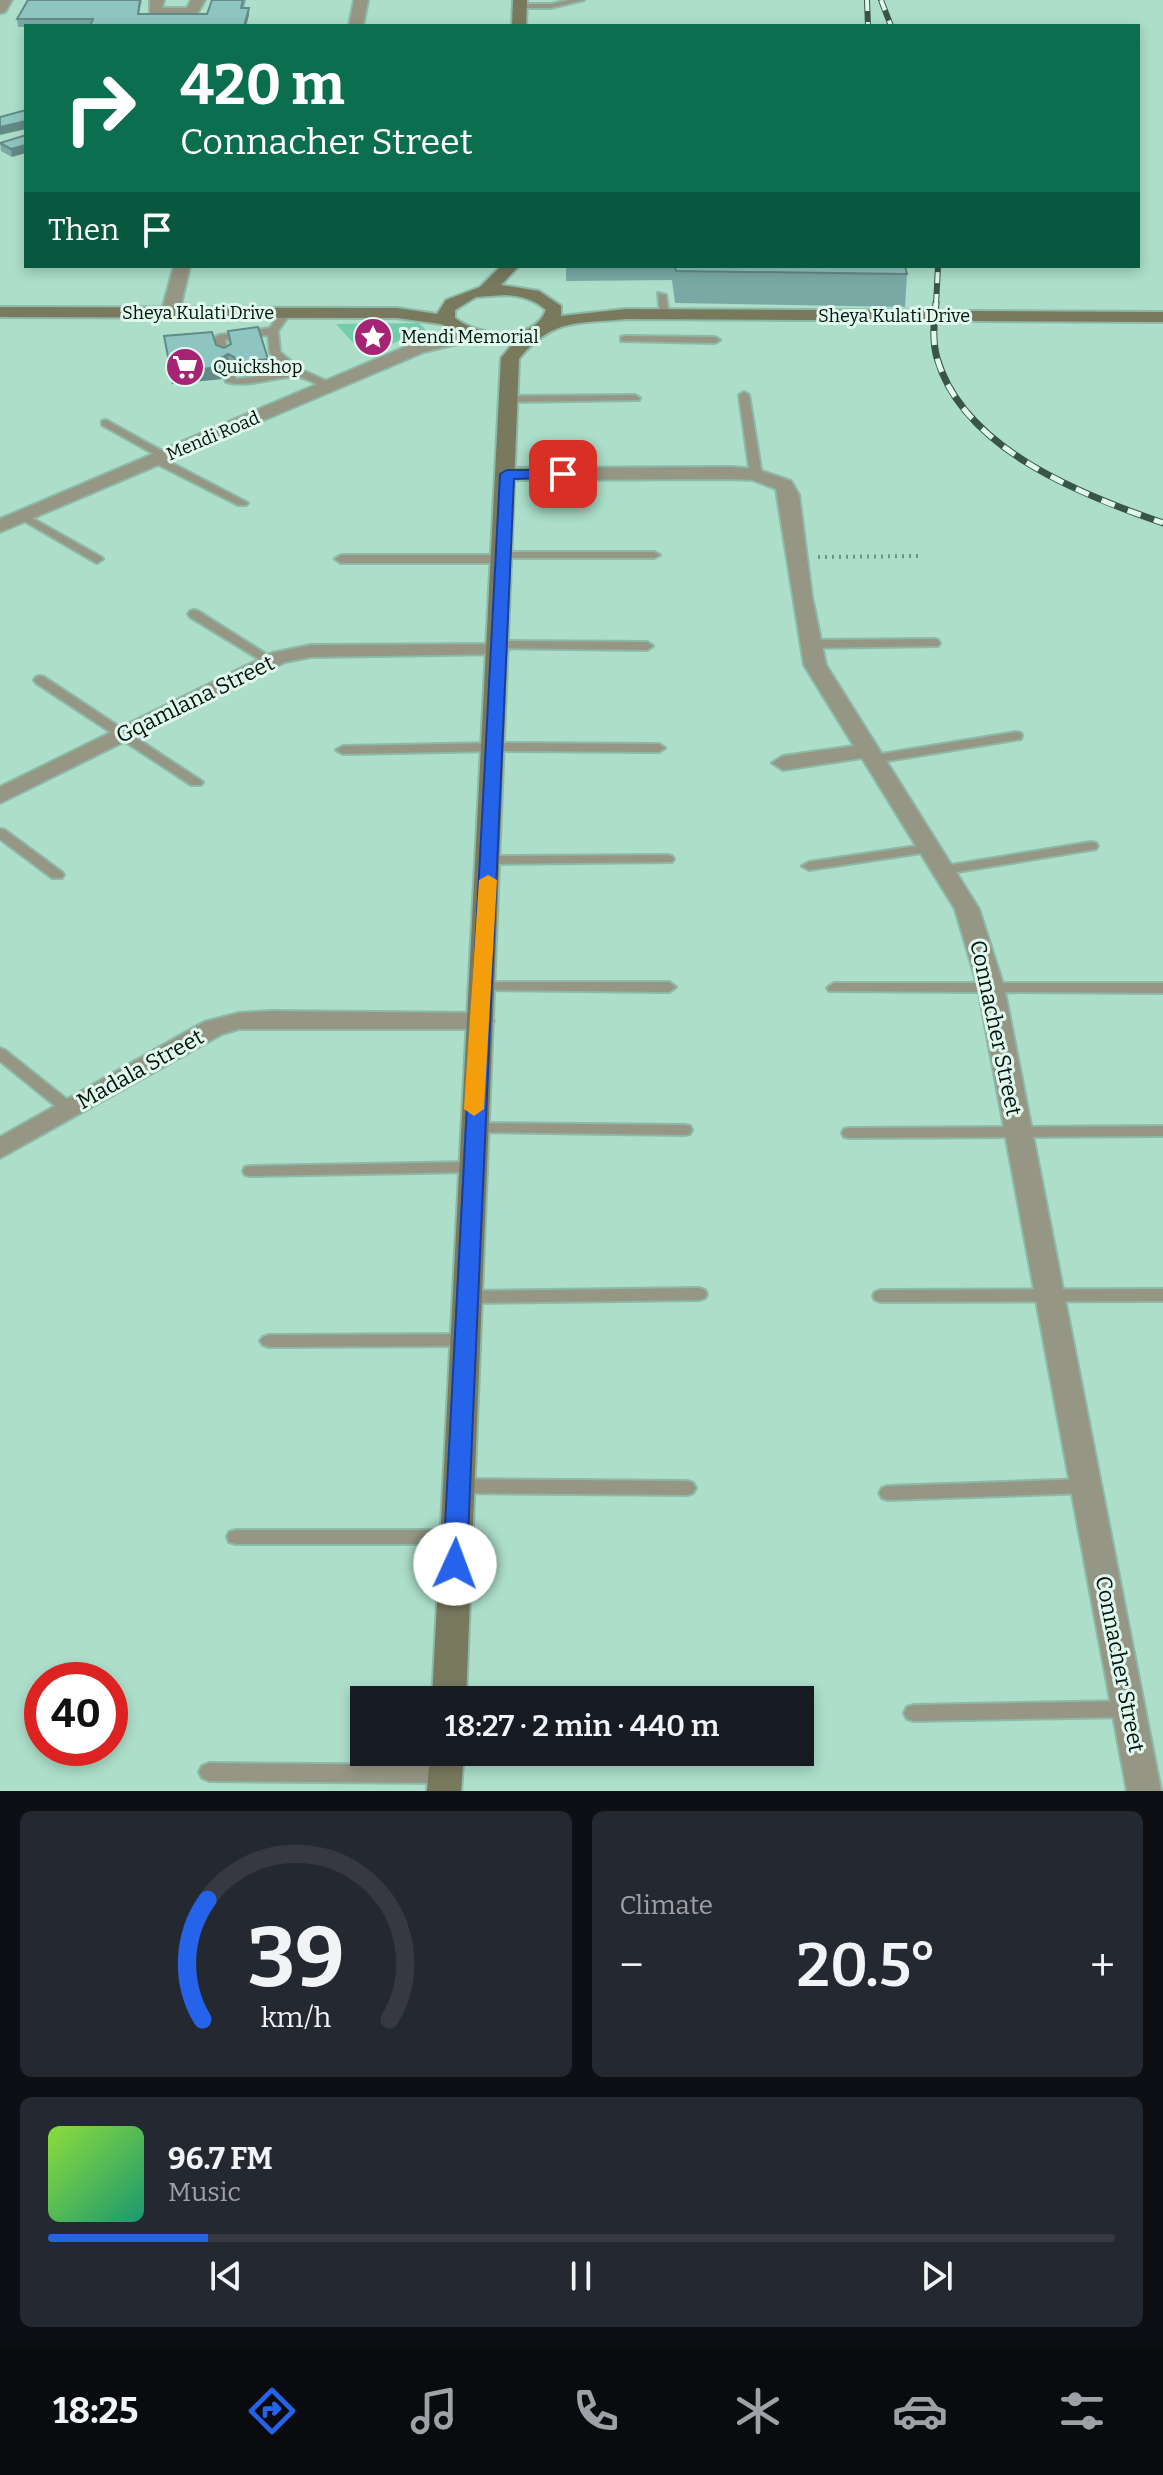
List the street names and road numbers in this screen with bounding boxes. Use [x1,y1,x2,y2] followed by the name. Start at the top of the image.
[122,302,274,324] street label: Sheya Kulati Drive
[818,305,970,327] street label: Sheya Kulati Drive
[163,406,263,465] street label: Mendi Road
[112,649,278,749] street label: Gqamlana Street
[964,938,1028,1118] street label: Connacher Street
[72,1023,208,1115] street label: Madala Street
[1090,1574,1150,1754] street label: Connacher Street

